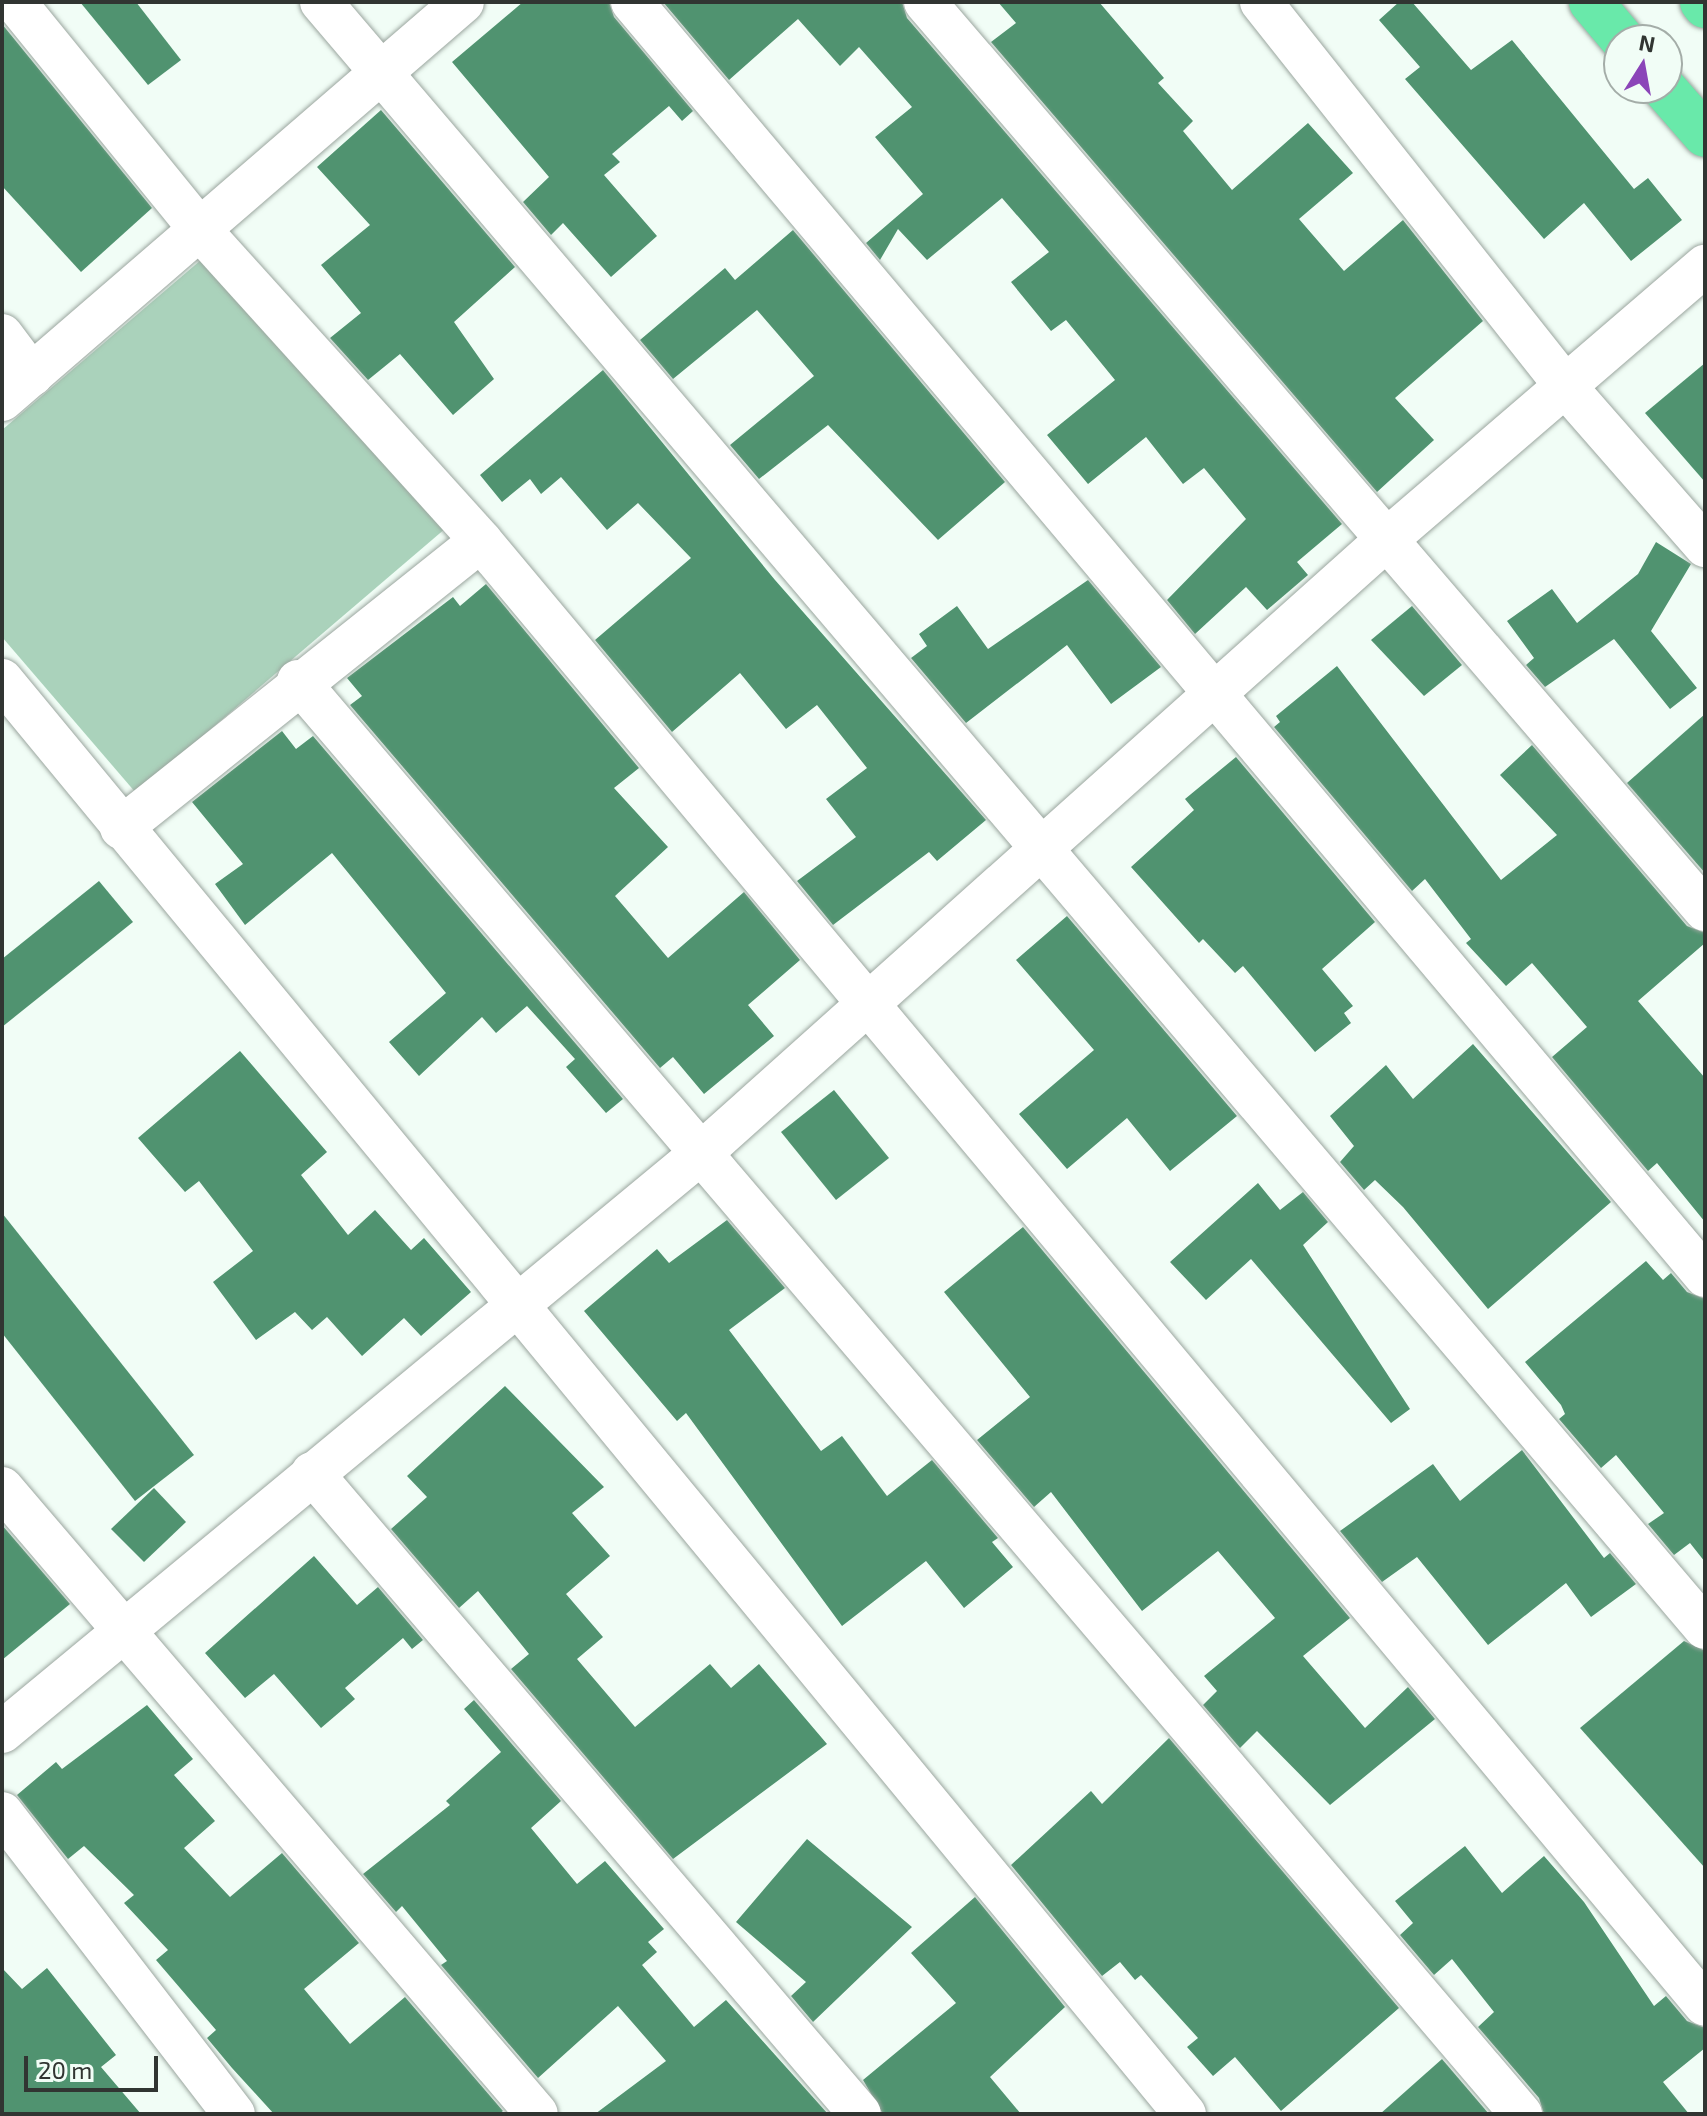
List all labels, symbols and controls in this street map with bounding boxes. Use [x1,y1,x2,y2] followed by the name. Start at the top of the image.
[1603,24,1683,104] north arrow
[1637,28,1657,57] text: N
[28,2040,162,2090] scale bar
[38,2055,92,2084] text: 20 m

